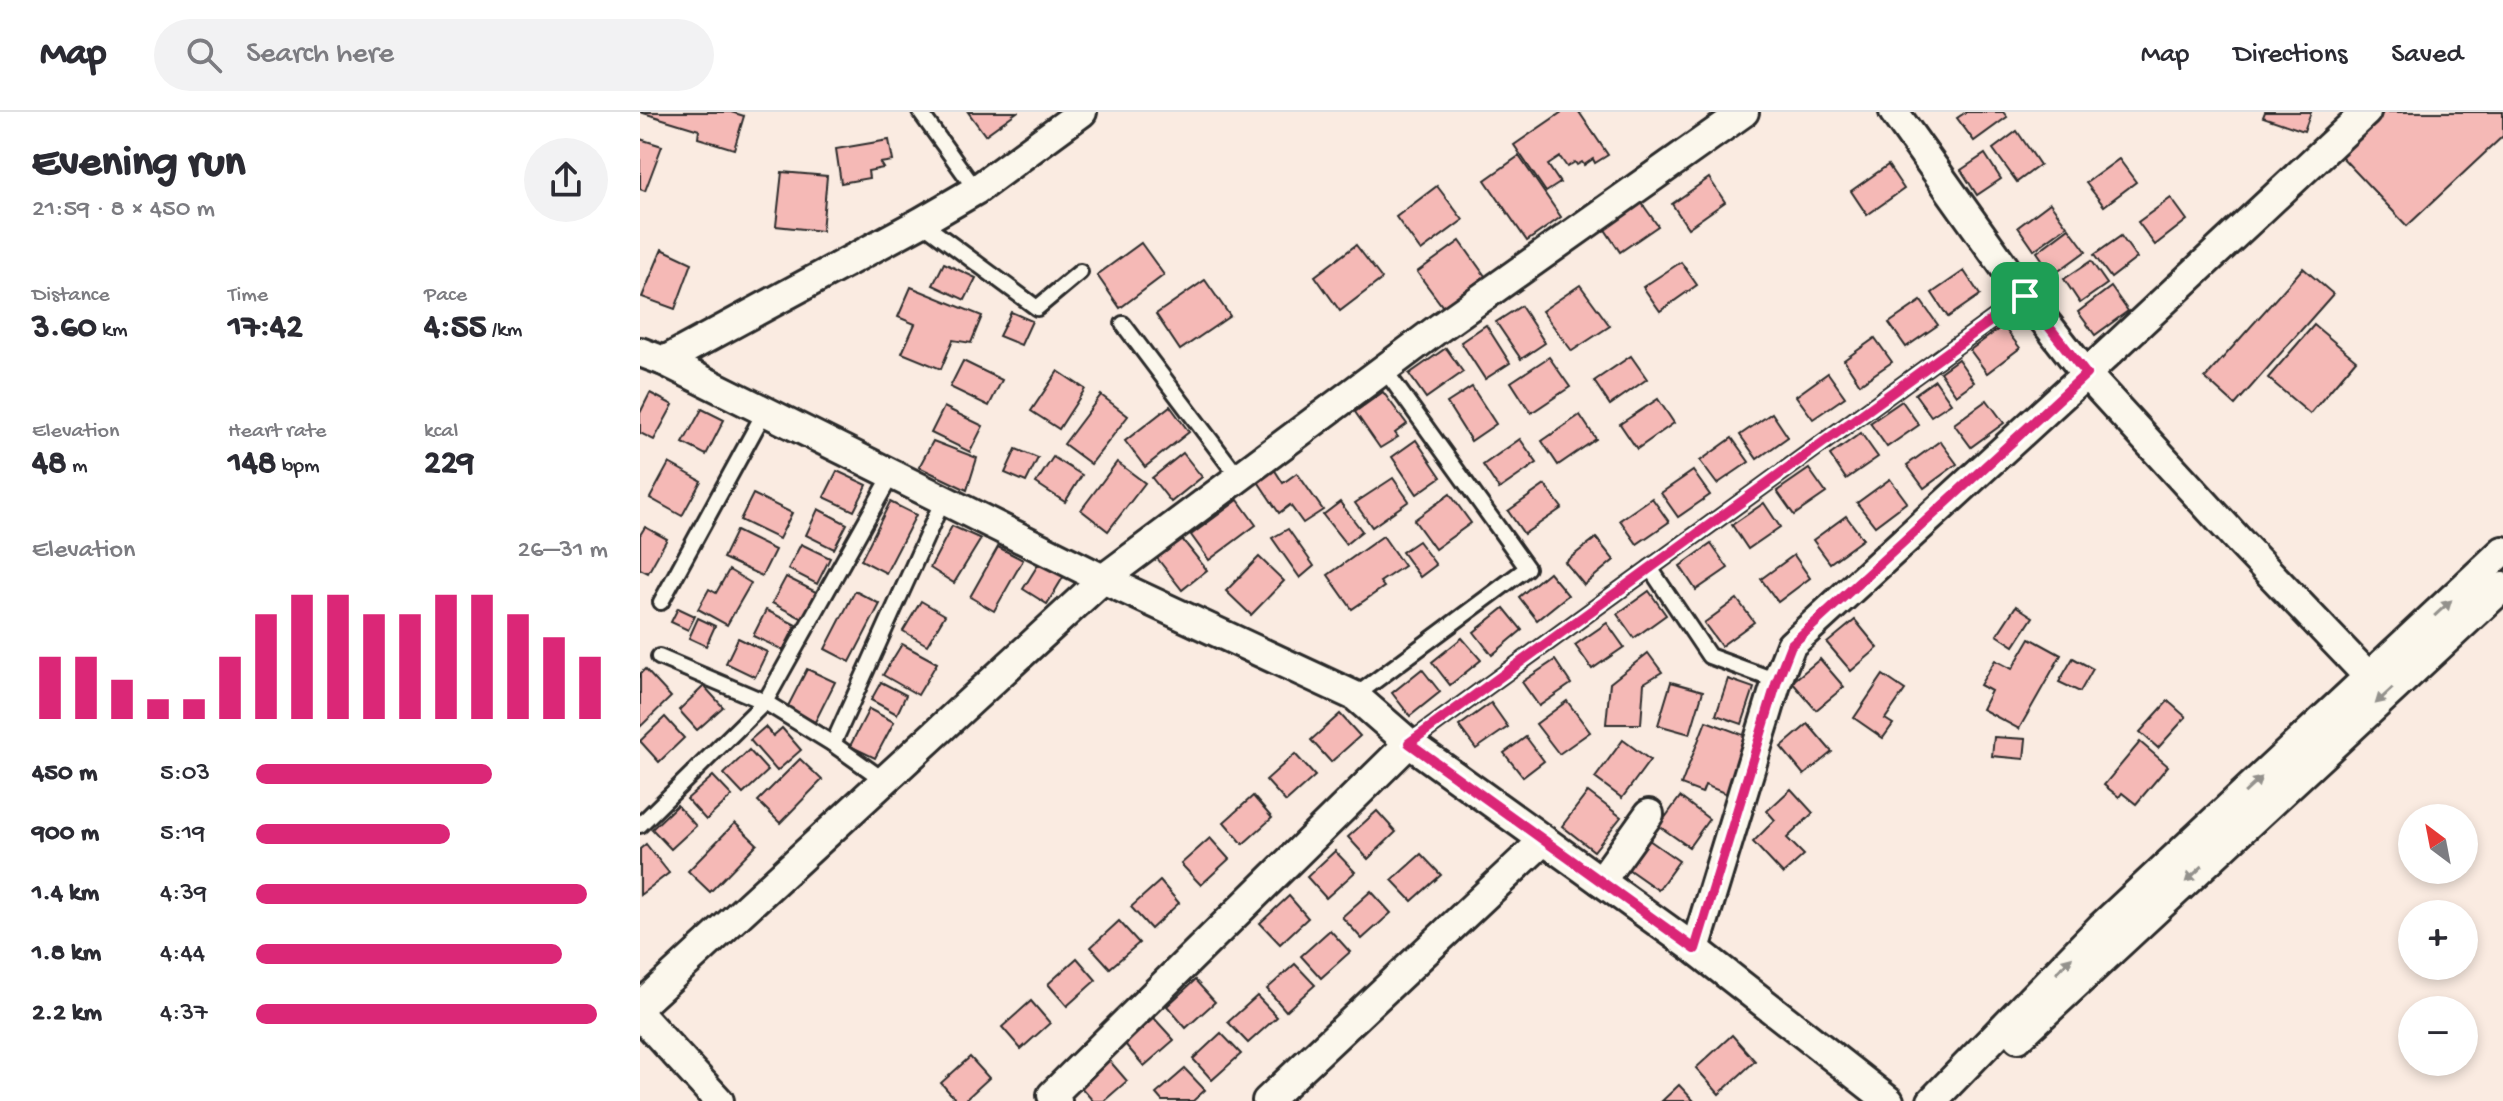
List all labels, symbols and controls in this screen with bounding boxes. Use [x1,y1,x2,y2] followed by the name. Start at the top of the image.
[154,19,714,91] search box
[40,33,106,77] text: Map
[182,33,226,77] icon: search
[246,38,394,73] text: Search here
[2141,39,2189,72] text: Map
[2233,39,2347,72] text: Directions
[2391,39,2463,72] text: Saved
[524,138,608,222] button: share
[32,139,245,191] text: Evening run
[32,195,215,226] text: 21:59 · 8 × 450 m
[1991,262,2059,330] pin
[2003,274,2047,318] icon: arrive
[32,283,110,309] text: Distance
[228,283,268,309] text: Time
[424,283,467,309] text: Pace
[32,309,97,349] text: 3.60
[228,309,303,349] text: 17:42
[424,309,487,349] text: 4:55
[97,318,128,344] text: km
[487,318,522,344] text: /km
[32,419,119,445] text: Elevation
[228,419,326,445] text: Heart rate
[424,419,458,445] text: kcal
[32,445,67,485] text: 48
[228,445,276,485] text: 148
[424,445,474,485] text: 229
[67,454,88,480] text: m
[276,454,320,480] text: bpm
[32,536,135,567] text: Elevation
[518,536,608,567] text: 26–31 m
[2433,599,2452,618] one-way arrow
[2375,687,2394,705] one-way arrow
[32,759,97,790] text: 450 m
[160,759,210,790] text: 5:03
[2243,777,2262,795] one-way arrow
[2398,804,2478,884] north arrow
[2398,804,2478,1076] map controls
[32,819,99,850] text: 900 m
[160,819,205,850] text: 5:19
[2184,864,2203,882] one-way arrow
[32,879,99,910] text: 1.4 km
[160,879,207,910] text: 4:39
[2398,900,2478,980] button: +
[32,939,101,970] text: 1.8 km
[160,939,205,970] text: 4:44
[2055,956,2073,975] one-way arrow
[2398,996,2478,1076] button: −
[32,999,102,1030] text: 2.2 km
[160,999,207,1030] text: 4:37

